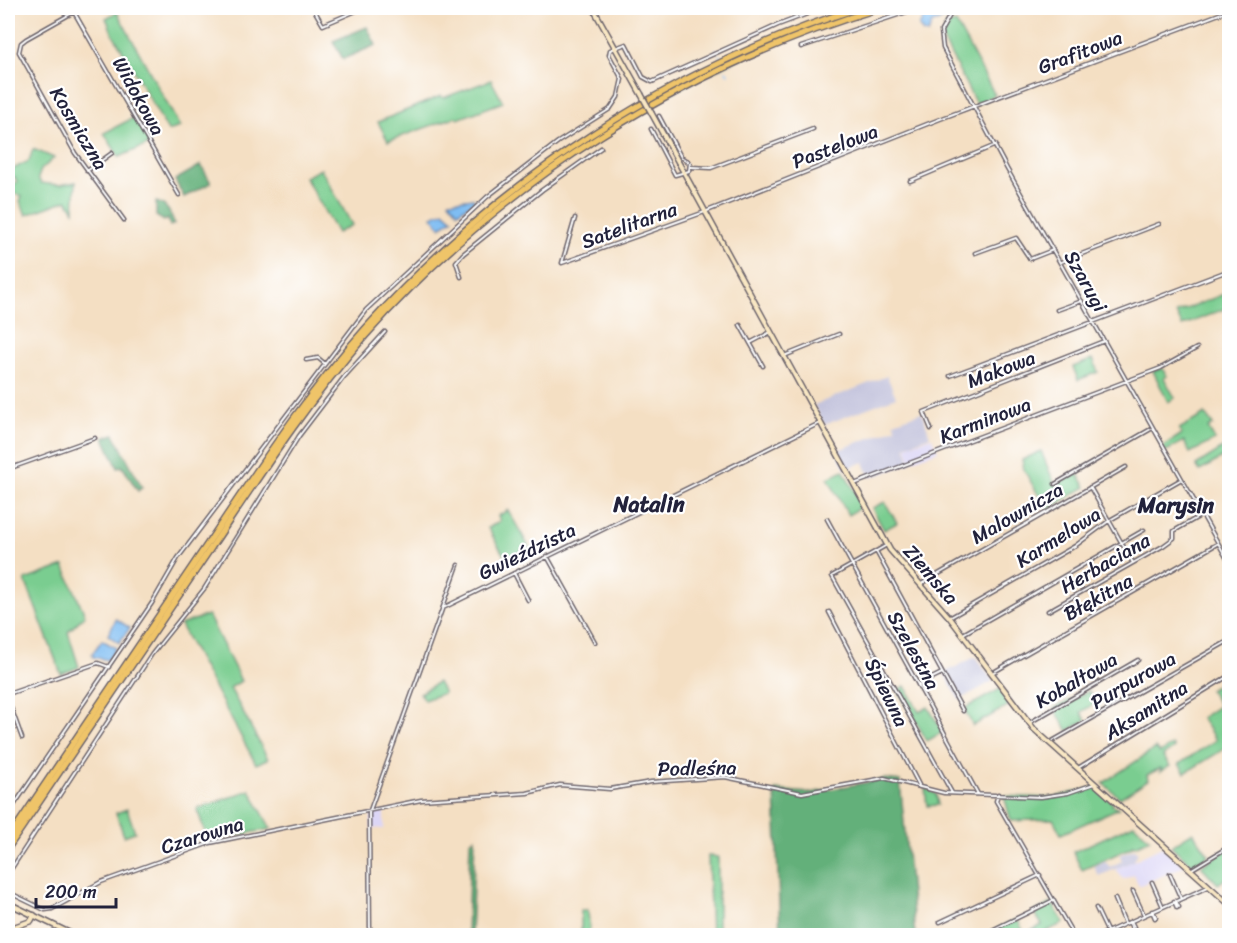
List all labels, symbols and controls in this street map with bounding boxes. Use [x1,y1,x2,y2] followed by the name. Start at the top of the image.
[1033,20,1128,85] street label: Grafitowa
[102,50,175,142] street label: Widokowa
[40,80,117,177] street label: Kosmiczna
[787,114,883,179] street label: Pastelowa
[576,192,683,259] street label: Satelitarna
[1054,244,1117,319] street label: Szarugi
[962,340,1041,399] street label: Makowa
[934,387,1036,454] street label: Karminowa
[964,473,1070,554] street label: Malownicza
[612,485,685,524] district label: Natalin
[1137,486,1214,525] district label: Marysin
[1008,497,1108,578] street label: Karmelowa
[472,513,582,590] street label: Gwieździsta
[1053,523,1158,604] street label: Herbaciana
[894,536,967,613] street label: Ziemska
[1057,563,1140,631] street label: Błękitna
[877,604,950,696] street label: Szelestna
[1084,642,1183,719] street label: Purpurowa
[1028,643,1124,718] street label: Kobaltowa
[855,651,918,733] street label: Śpiewna
[1097,671,1195,751] street label: Aksamitna
[657,750,737,787] street label: Podleśna
[156,806,248,865] street label: Czarowna
[36,871,116,909] scale bar
[45,876,97,908] text: 200 m

